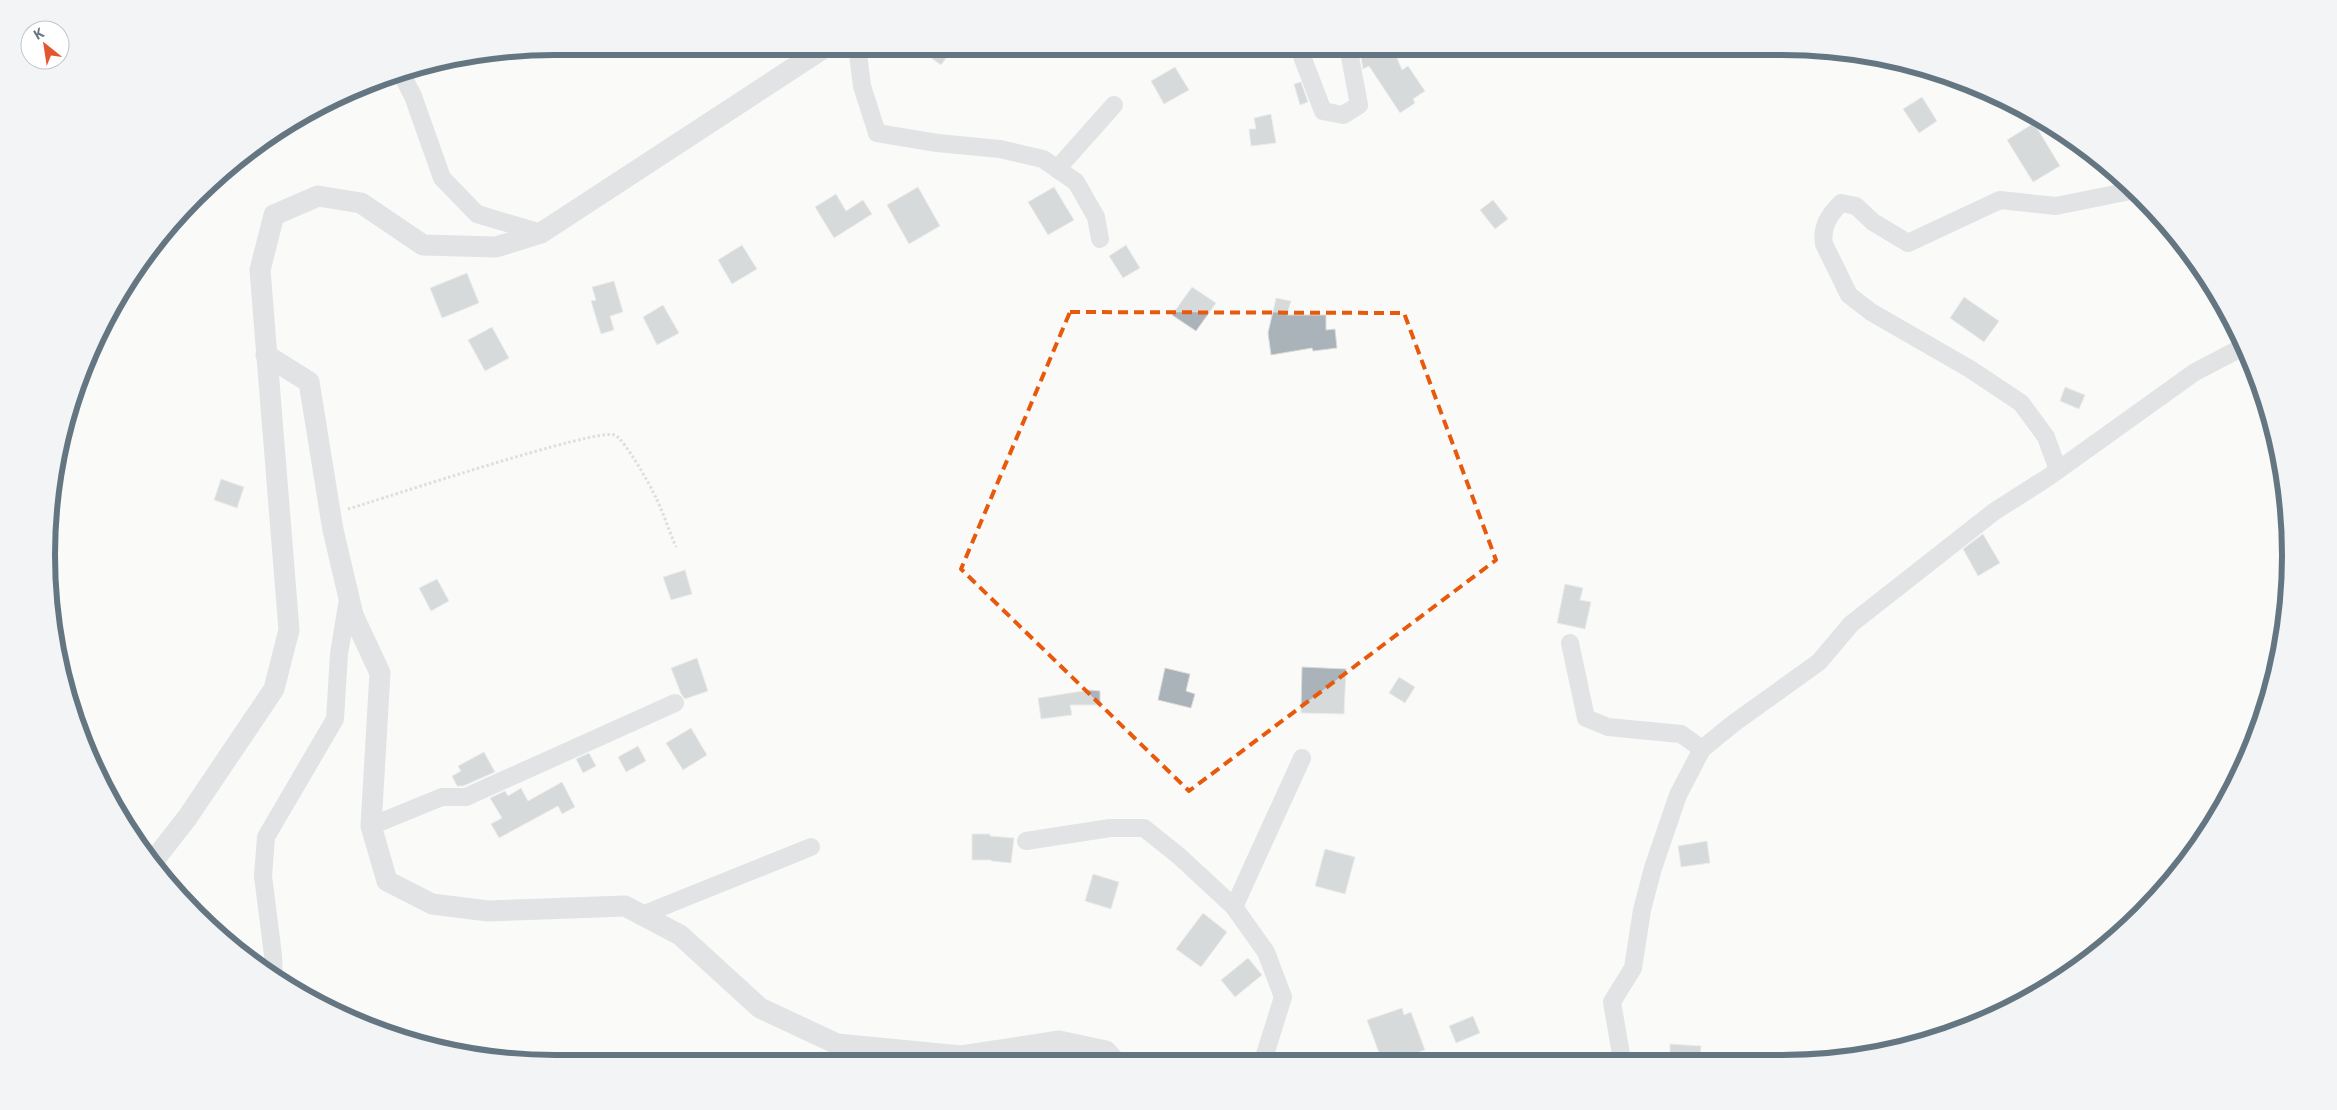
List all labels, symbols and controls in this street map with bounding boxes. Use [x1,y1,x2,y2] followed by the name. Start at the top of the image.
[20,20,70,70] north arrow
[29,22,48,44] text: K

